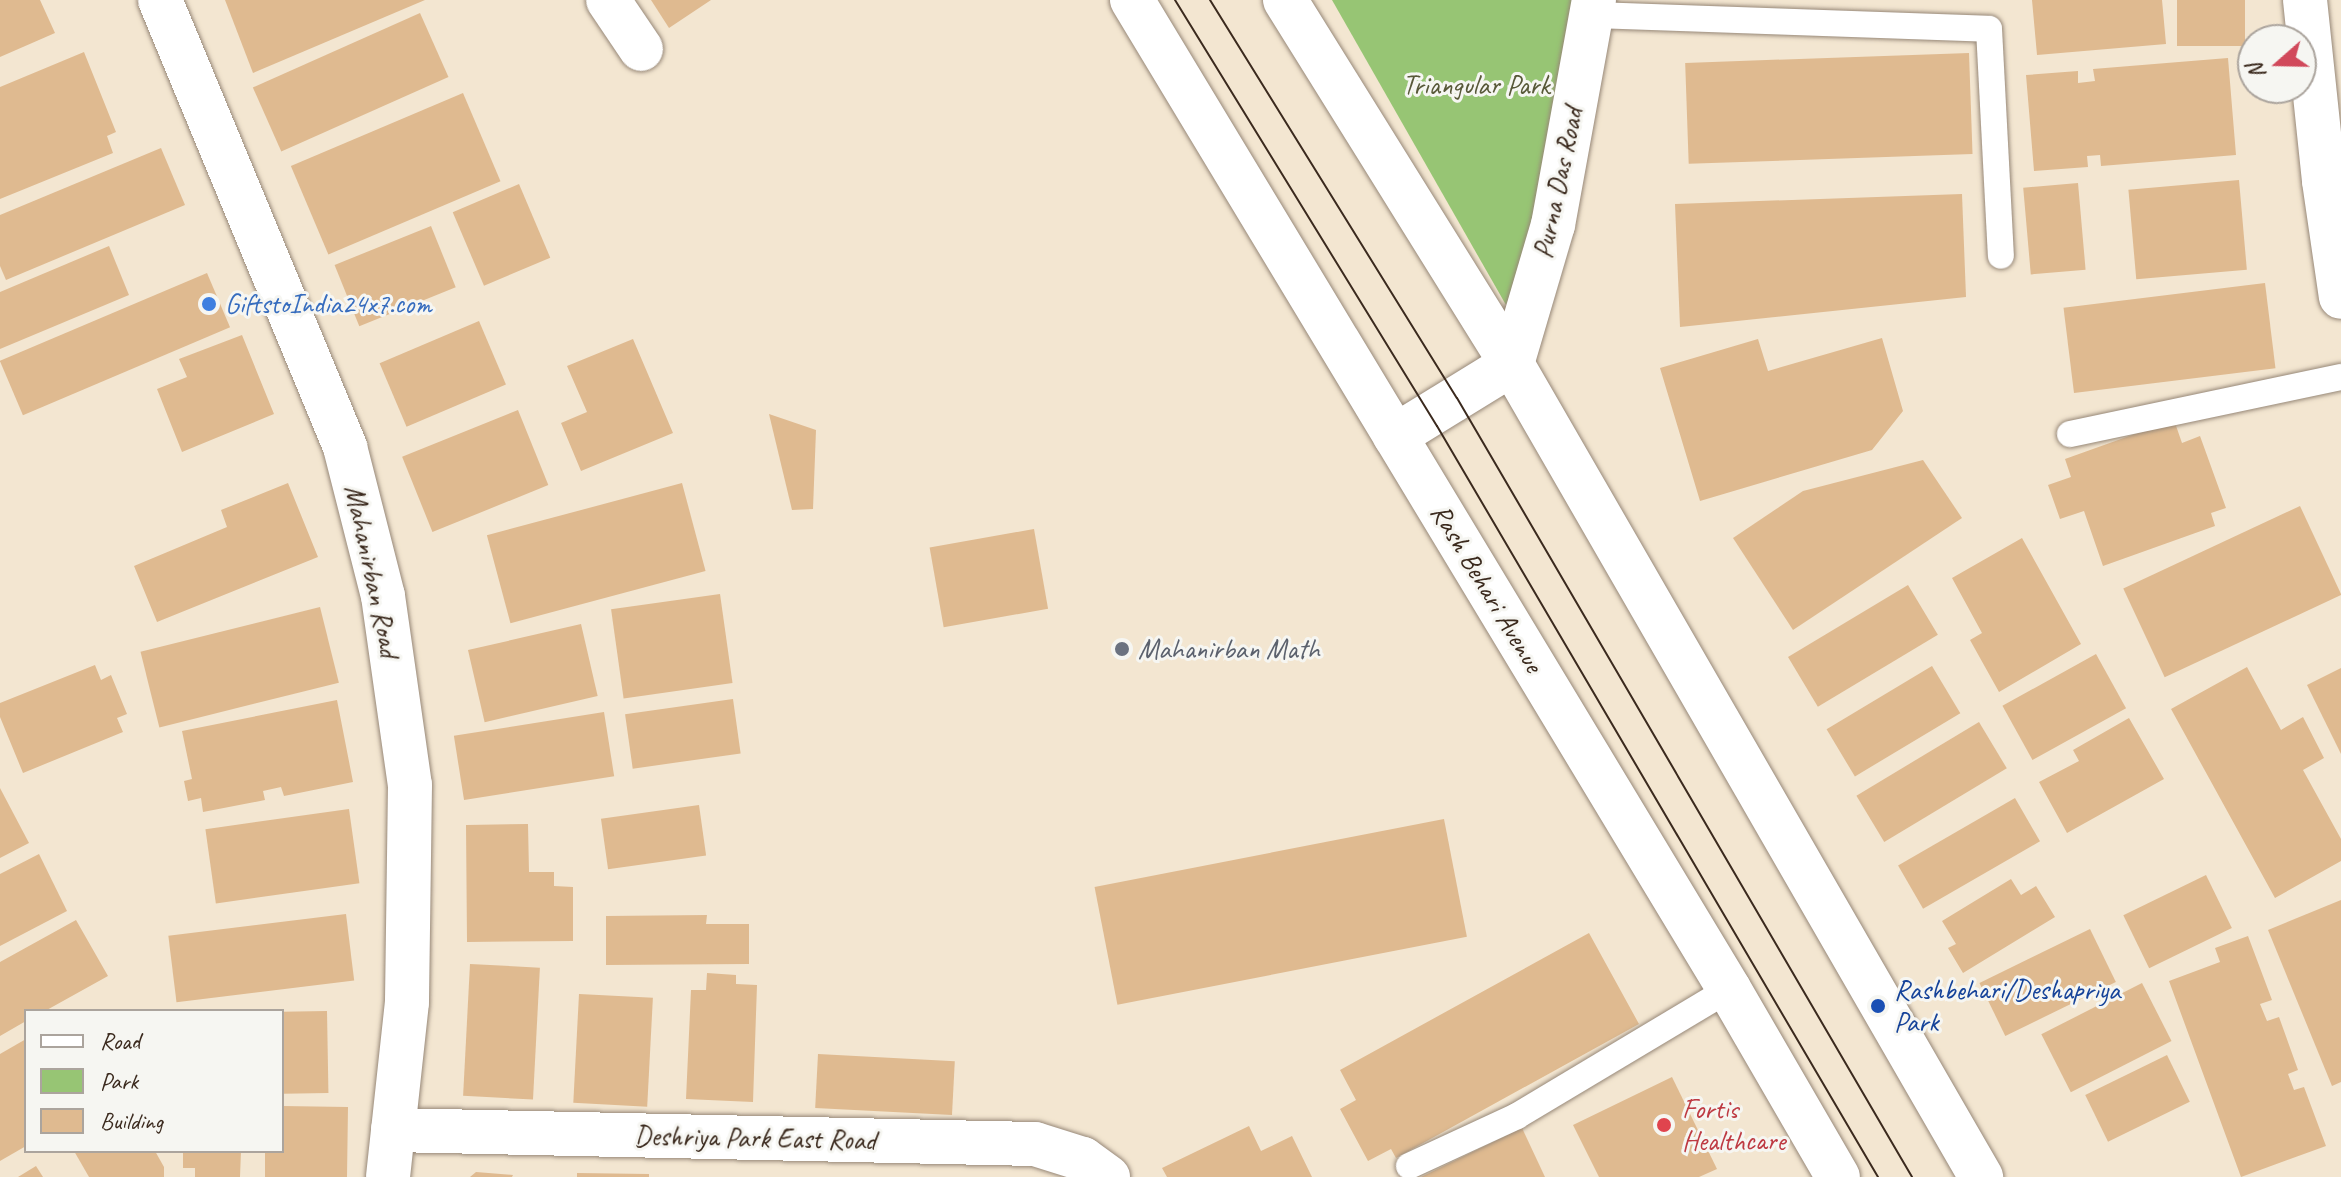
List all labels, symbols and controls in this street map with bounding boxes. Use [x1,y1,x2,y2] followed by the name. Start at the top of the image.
[2237,24,2317,104] north arrow
[2241,60,2272,83] text: N
[1402,68,1550,102] park label: Triangular Park
[1525,104,1591,262] street label: Purna Das Road
[225,287,431,321] place label: GiftstoIndia24x7.com
[200,295,218,313] marker: GiftstoIndia24x7.com
[337,482,407,660] street label: Mahanirban Road
[1424,498,1550,678] street label: Rash Behari Avenue
[1138,632,1320,666] place label: Mahanirban Math
[1113,640,1131,658] marker: Mahanirban Math
[1894,973,2120,1039] place label: Rashbehari/Deshapriya Park
[1869,997,1887,1015] marker: Rashbehari/Deshapriya Park
[24,1009,284,1153] legend
[100,1026,140,1056] text: Road
[100,1066,138,1096] text: Park
[1682,1092,1785,1158] place label: Fortis Healthcare
[100,1106,163,1136] text: Building
[1653,1114,1675,1136] marker: Fortis Healthcare
[634,1119,876,1157] street label: Deshriya Park East Road

